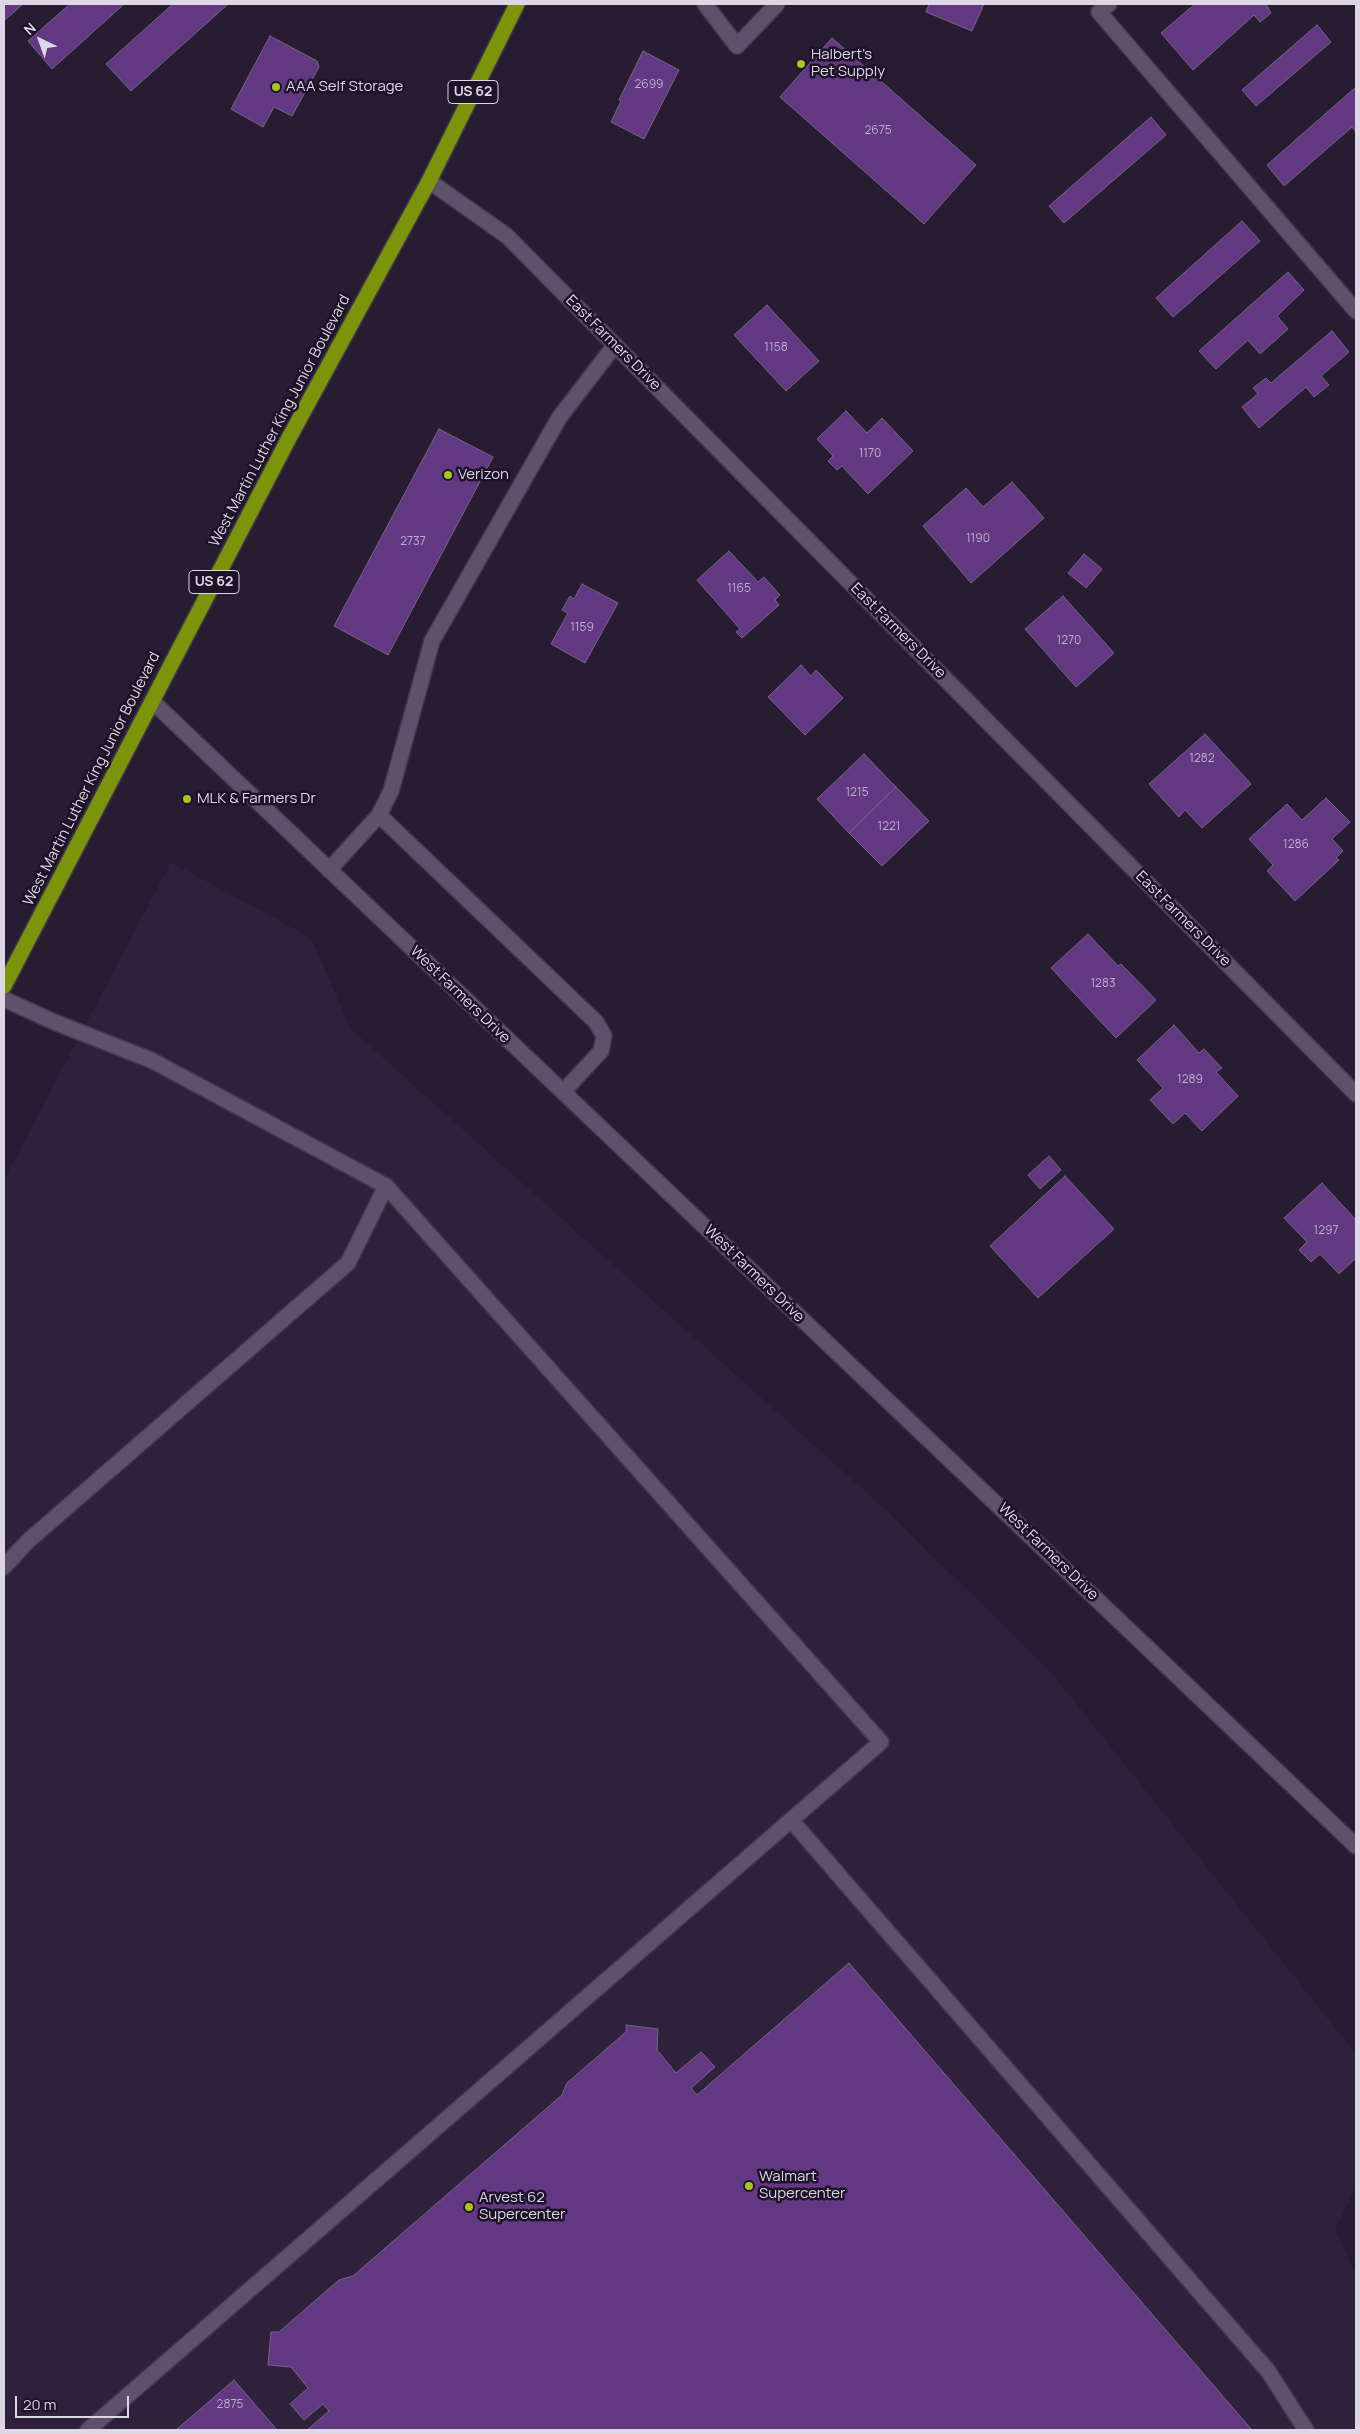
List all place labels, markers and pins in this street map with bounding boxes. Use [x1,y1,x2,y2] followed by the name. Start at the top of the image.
[811,46,885,81] place label: Halbert's Pet Supply
[795,58,807,70] marker: Halbert's Pet Supply
[286,78,403,96] place label: AAA Self Storage
[270,81,282,93] marker: AAA Self Storage
[458,466,509,484] place label: Verizon
[442,469,454,481] marker: Verizon
[197,790,316,808] place label: MLK & Farmers Dr
[181,793,193,805] marker: MLK & Farmers Dr
[759,2168,845,2203] place label: Walmart Supercenter
[743,2180,755,2192] marker: Walmart Supercenter
[479,2189,565,2224] place label: Arvest 62 Supercenter
[463,2201,475,2213] marker: Arvest 62 Supercenter

